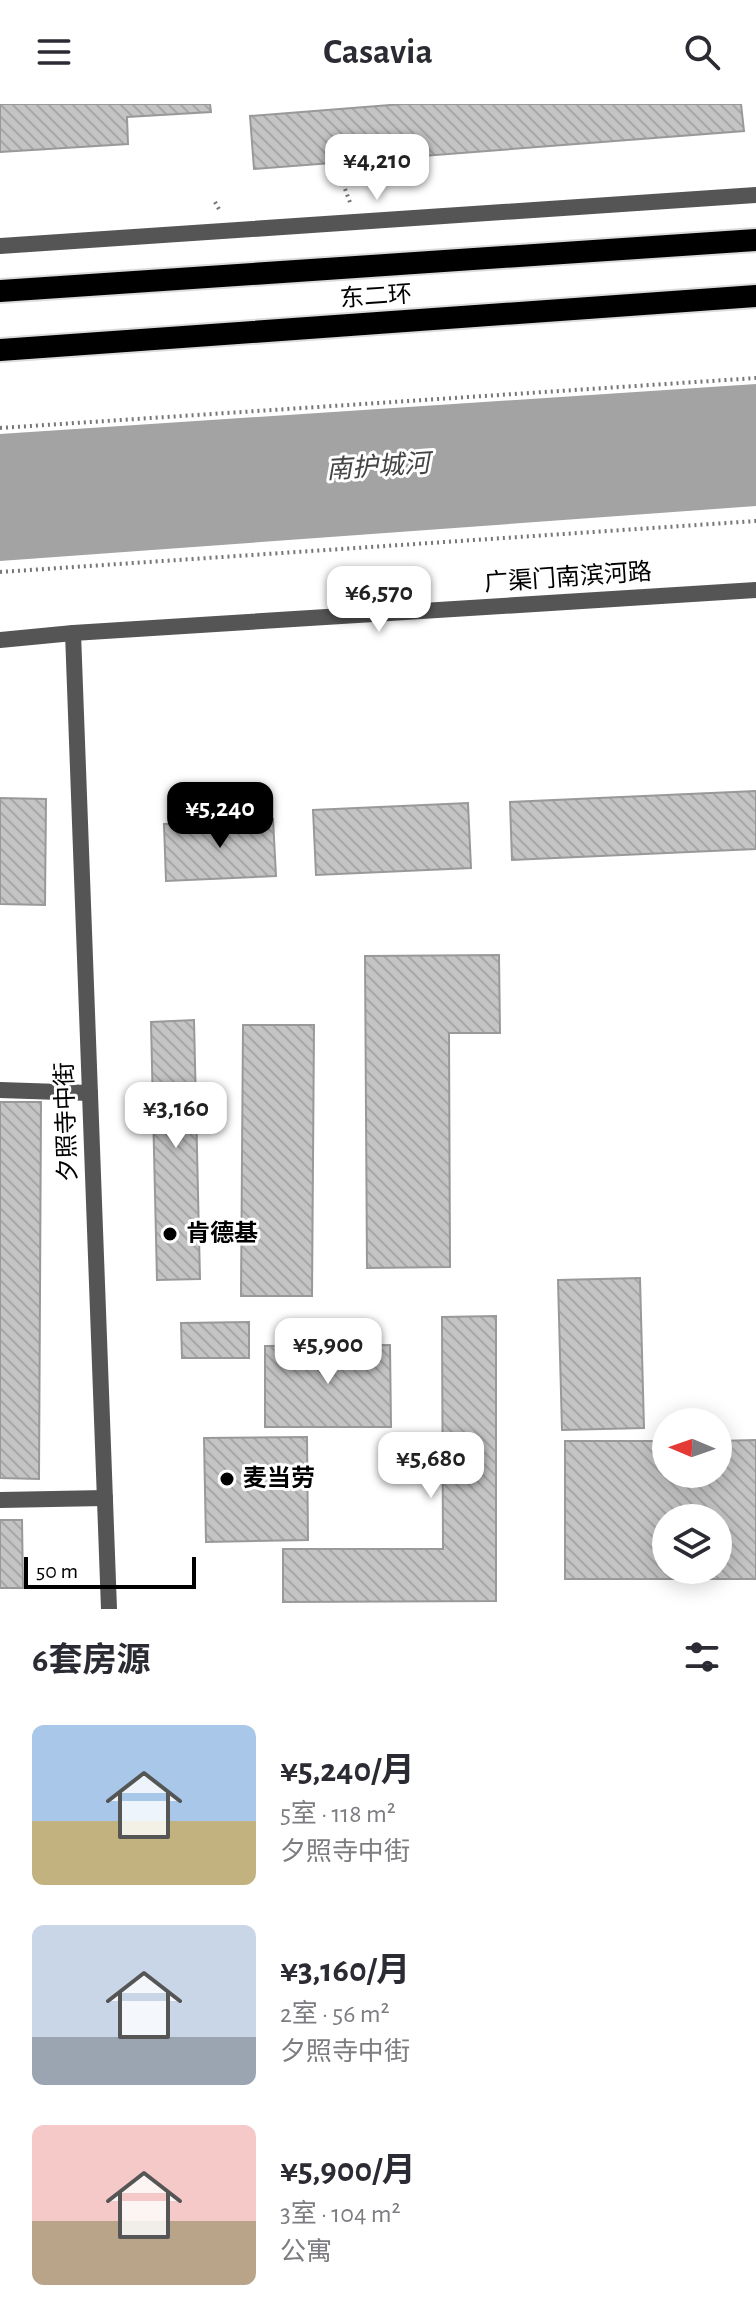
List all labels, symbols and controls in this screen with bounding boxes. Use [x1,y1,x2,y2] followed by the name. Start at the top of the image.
[32,30,76,74] icon: menu
[680,30,724,74] icon: search
[323,34,433,70] text: Casavia
[312,134,442,202] pin: ¥4,210
[343,147,411,173] text: ¥4,210
[339,281,413,311] street label: 东二环
[325,449,436,484] water label: 南护城河
[483,558,653,596] street label: 广渠门南滨河路
[314,566,444,634] pin: ¥6,570
[345,579,413,605] text: ¥6,570
[155,782,285,850] pin: ¥5,240
[185,795,255,821] text: ¥5,240
[51,1062,81,1182] street label: 夕照寺中街
[111,1082,241,1150] pin: ¥3,160
[143,1095,209,1121] text: ¥3,160
[186,1220,258,1246] place label: 肯德基
[161,1225,179,1243] marker: 肯德基
[263,1318,393,1386] pin: ¥5,900
[293,1331,363,1357] text: ¥5,900
[652,1408,732,1488] north arrow
[652,1408,732,1584] map controls
[366,1432,496,1500] pin: ¥5,680
[396,1445,466,1471] text: ¥5,680
[243,1465,315,1491] place label: 麦当劳
[218,1470,236,1488] marker: 麦当劳
[652,1504,732,1584] button: layers
[24,1553,196,1589] scale bar
[36,1560,78,1582] text: 50 m
[680,1635,724,1679] icon: filters
[32,1644,150,1678] text: 6套房源
[280,1754,415,1788] text: ¥5,240/月
[96,1757,192,1853] icon: home
[280,1801,396,1827] text: 5室 · 118 m²
[280,1839,410,1865] text: 夕照寺中街
[280,1954,410,1988] text: ¥3,160/月
[96,1957,192,2053] icon: home
[280,2001,390,2027] text: 2室 · 56 m²
[280,2039,410,2065] text: 夕照寺中街
[280,2154,416,2188] text: ¥5,900/月
[96,2157,192,2253] icon: home
[280,2201,401,2227] text: 3室 · 104 m²
[280,2239,332,2265] text: 公寓

